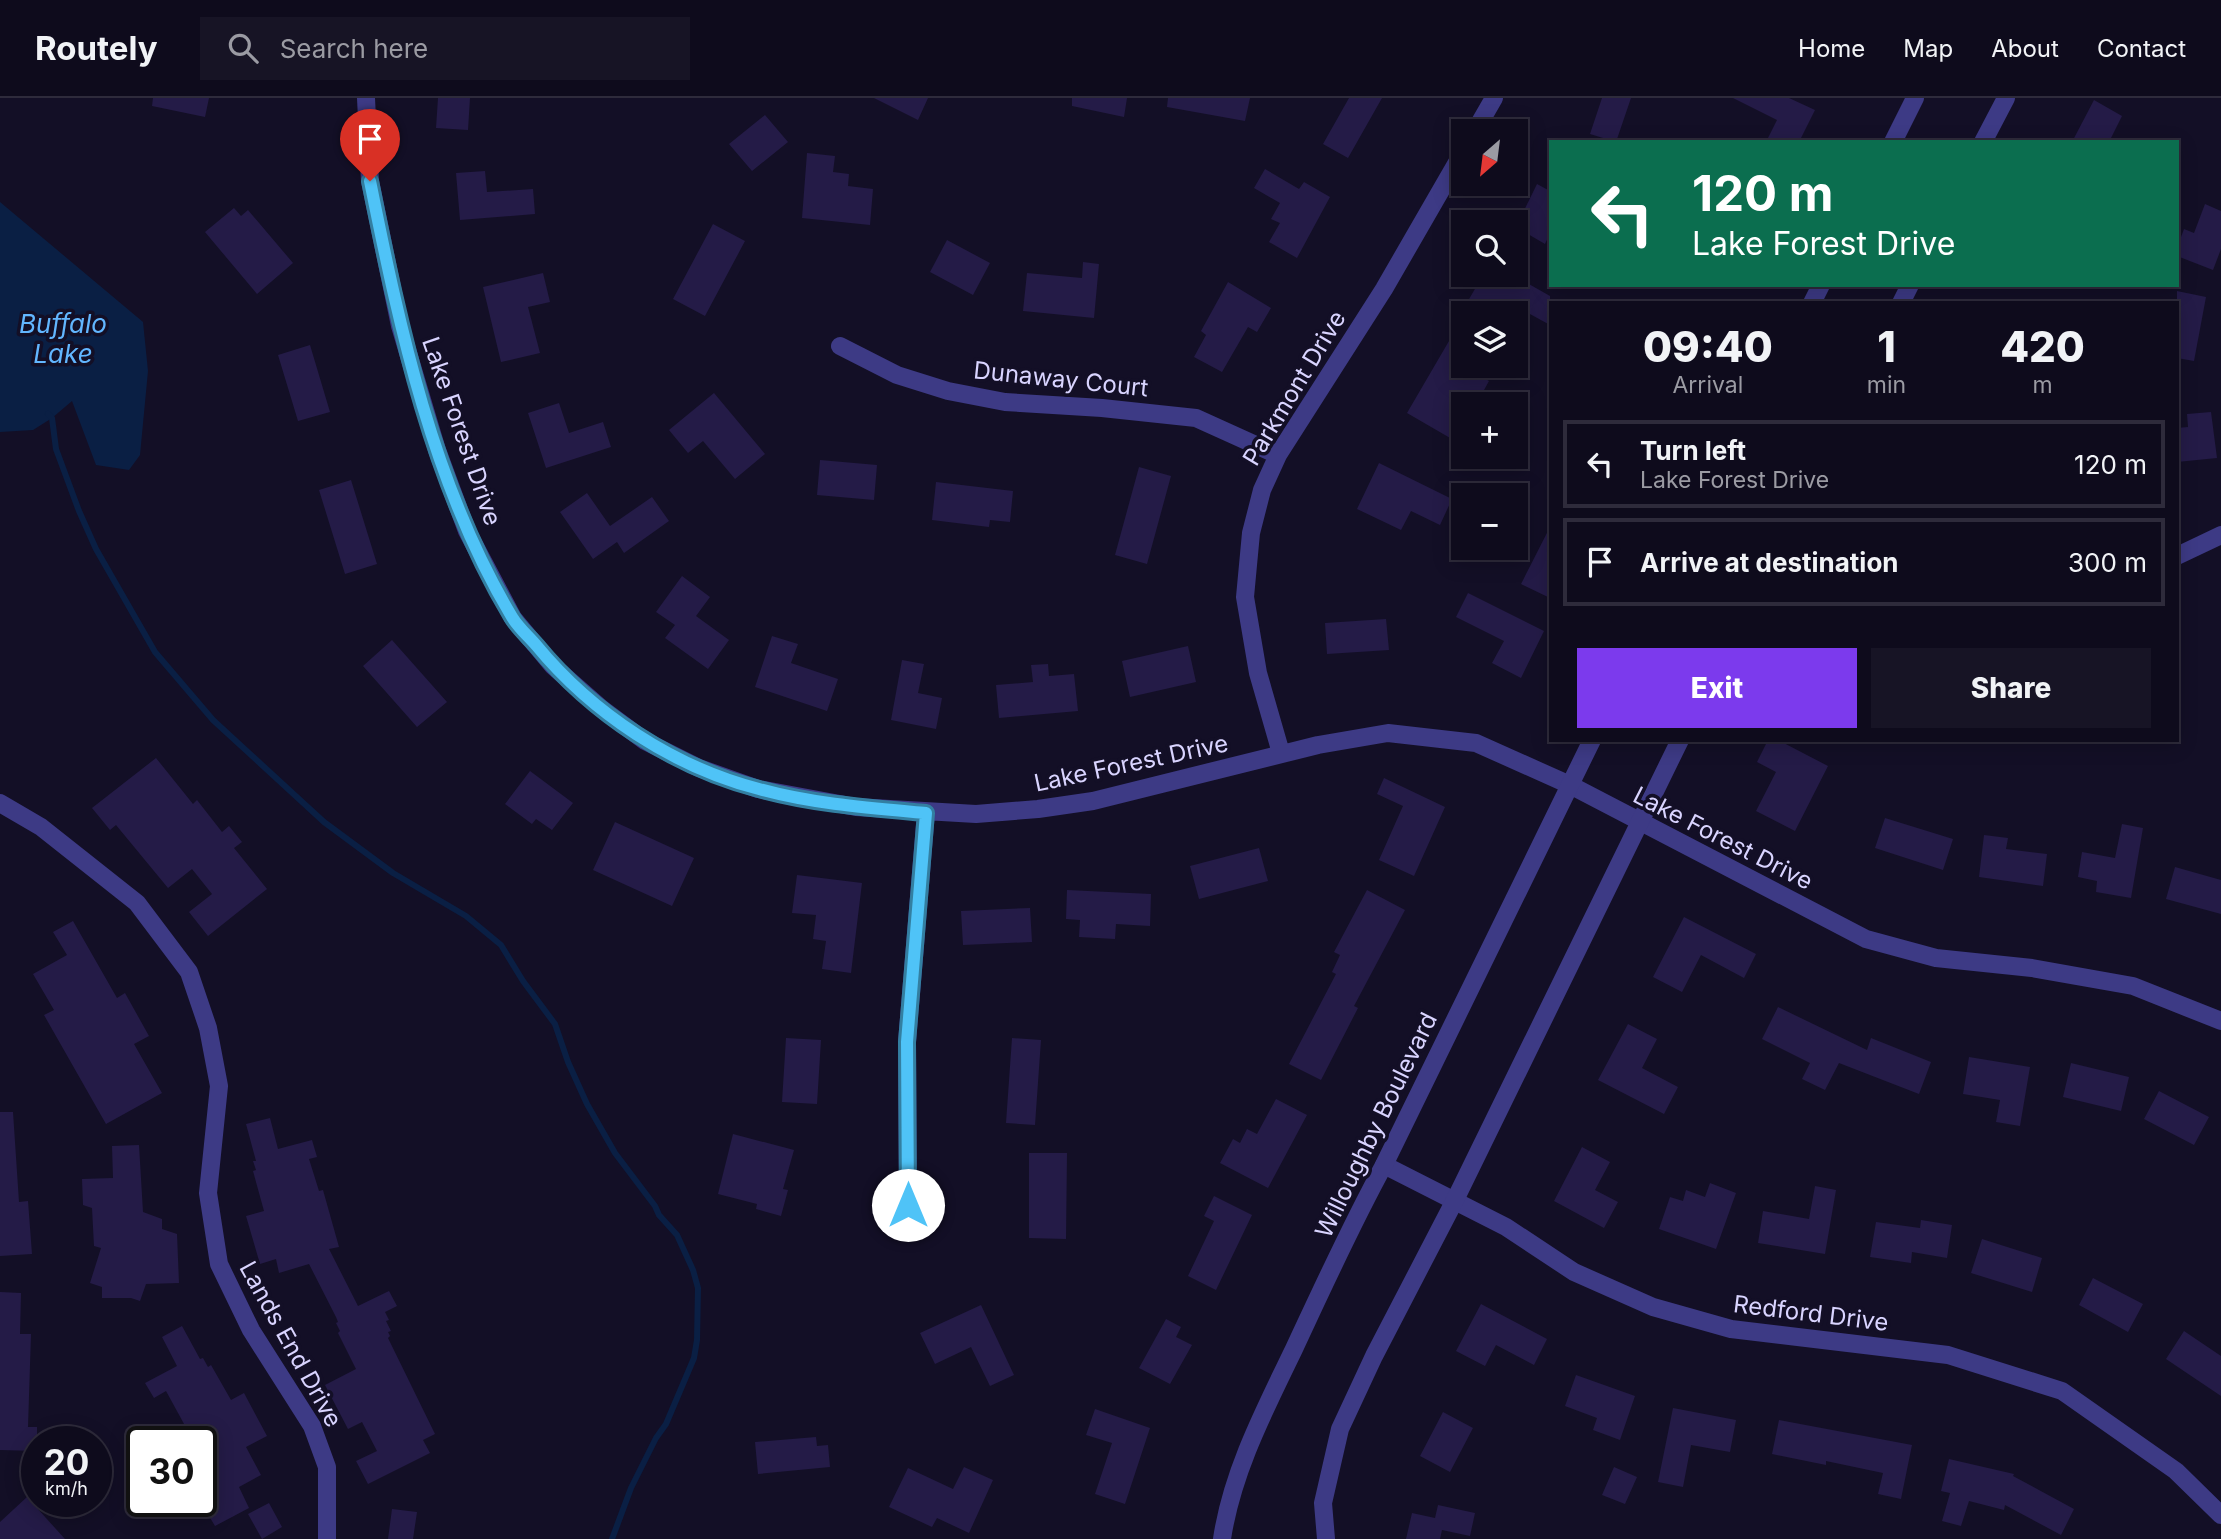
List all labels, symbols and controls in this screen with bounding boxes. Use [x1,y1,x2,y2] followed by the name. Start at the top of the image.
[200,17,690,80] search box
[35,28,158,68] text: Routely
[224,29,262,67] icon: search
[280,33,428,64] text: Search here
[1798,34,1865,63] text: Home
[1903,34,1953,63] text: Map
[1991,34,2059,63] text: About
[2097,34,2186,63] text: Contact
[340,109,400,181] pin
[1451,119,1528,196] north arrow
[1451,119,1528,560] map controls
[351,120,389,158] icon: arrive
[1692,164,1833,223] text: 120 m
[1577,168,1668,259] icon: left
[1451,210,1528,287] button: search
[1692,224,1955,263] text: Lake Forest Drive
[1451,301,1528,378] button: layers
[1236,305,1352,471] street label: Parkmont Drive
[19,308,107,369] water label: Buffalo Lake
[1643,321,1773,372] text: 09:40
[1877,321,1896,372] text: 1
[2000,321,2085,372] text: 420
[416,333,508,529] street label: Lake Forest Drive
[972,355,1150,403] street label: Dunaway Court
[1672,371,1743,399] text: Arrival
[1867,371,1906,399] text: min
[2032,371,2053,399] text: m
[1451,392,1528,469] button: +
[1640,435,1746,466] text: Turn left
[1581,445,1619,483] icon: left
[2074,449,2147,480] text: 120 m
[1640,466,1829,494] text: Lake Forest Drive
[1451,483,1528,560] button: −
[1581,543,1619,581] icon: arrive
[1640,547,1899,578] text: Arrive at destination
[2068,547,2147,578] text: 300 m
[1577,648,1857,728] button: Exit
[1871,648,2151,728] button: Share
[1031,728,1231,798] street label: Lake Forest Drive
[1628,780,1818,896] street label: Lake Forest Drive
[1309,1008,1443,1242] street label: Willoughby Boulevard
[871,1168,945,1242] position arrow
[233,1256,349,1432] street label: Lands End Drive
[1732,1289,1890,1337] street label: Redford Drive
[126,1426,217,1517] speed limit sign: 30
[44,1441,89,1483] text: 20
[45,1478,88,1499] text: km/h

